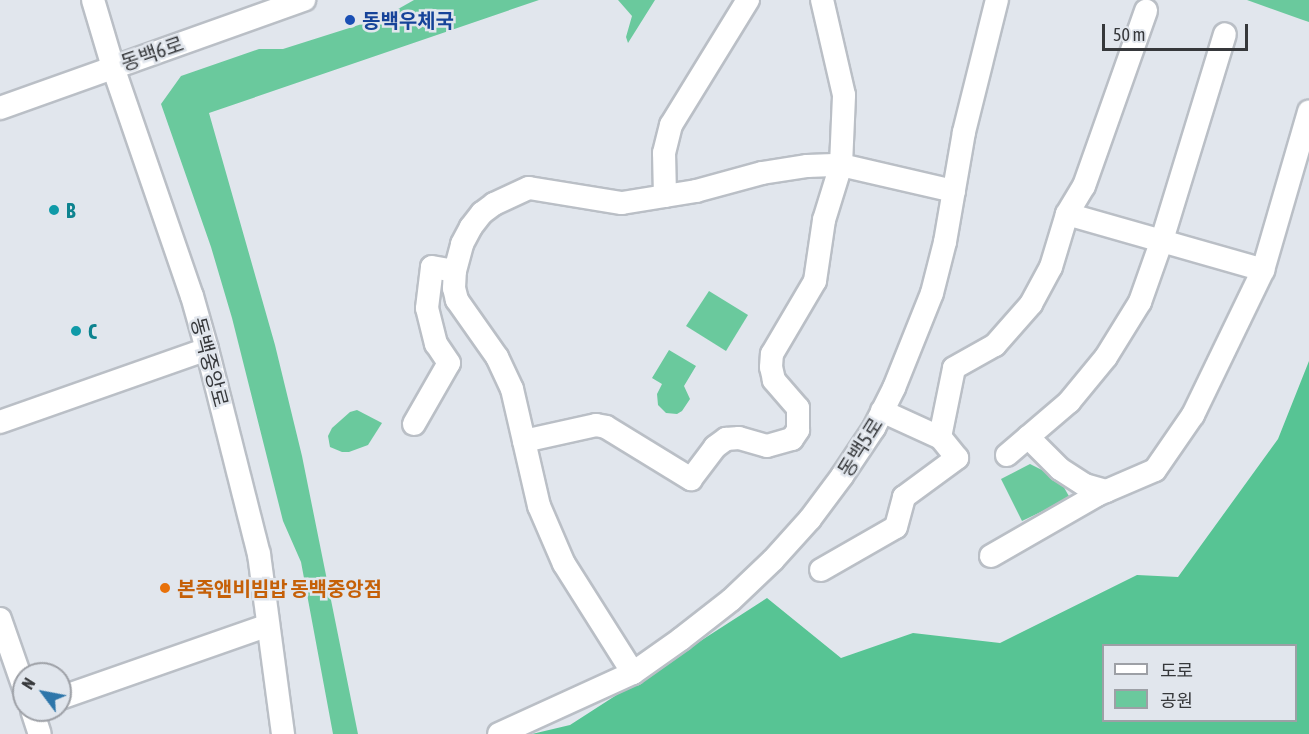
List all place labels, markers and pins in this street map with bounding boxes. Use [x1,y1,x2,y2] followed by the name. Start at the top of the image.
[362,8,454,32] place label: 동백우체국
[343,13,357,27] marker: 동백우체국
[66,198,75,222] place label: B
[47,203,61,217] marker: B
[88,319,97,343] place label: C
[69,324,83,338] marker: C
[177,576,382,600] place label: 본죽앤비빔밥 동백중앙점
[158,581,172,595] marker: 본죽앤비빔밥 동백중앙점

